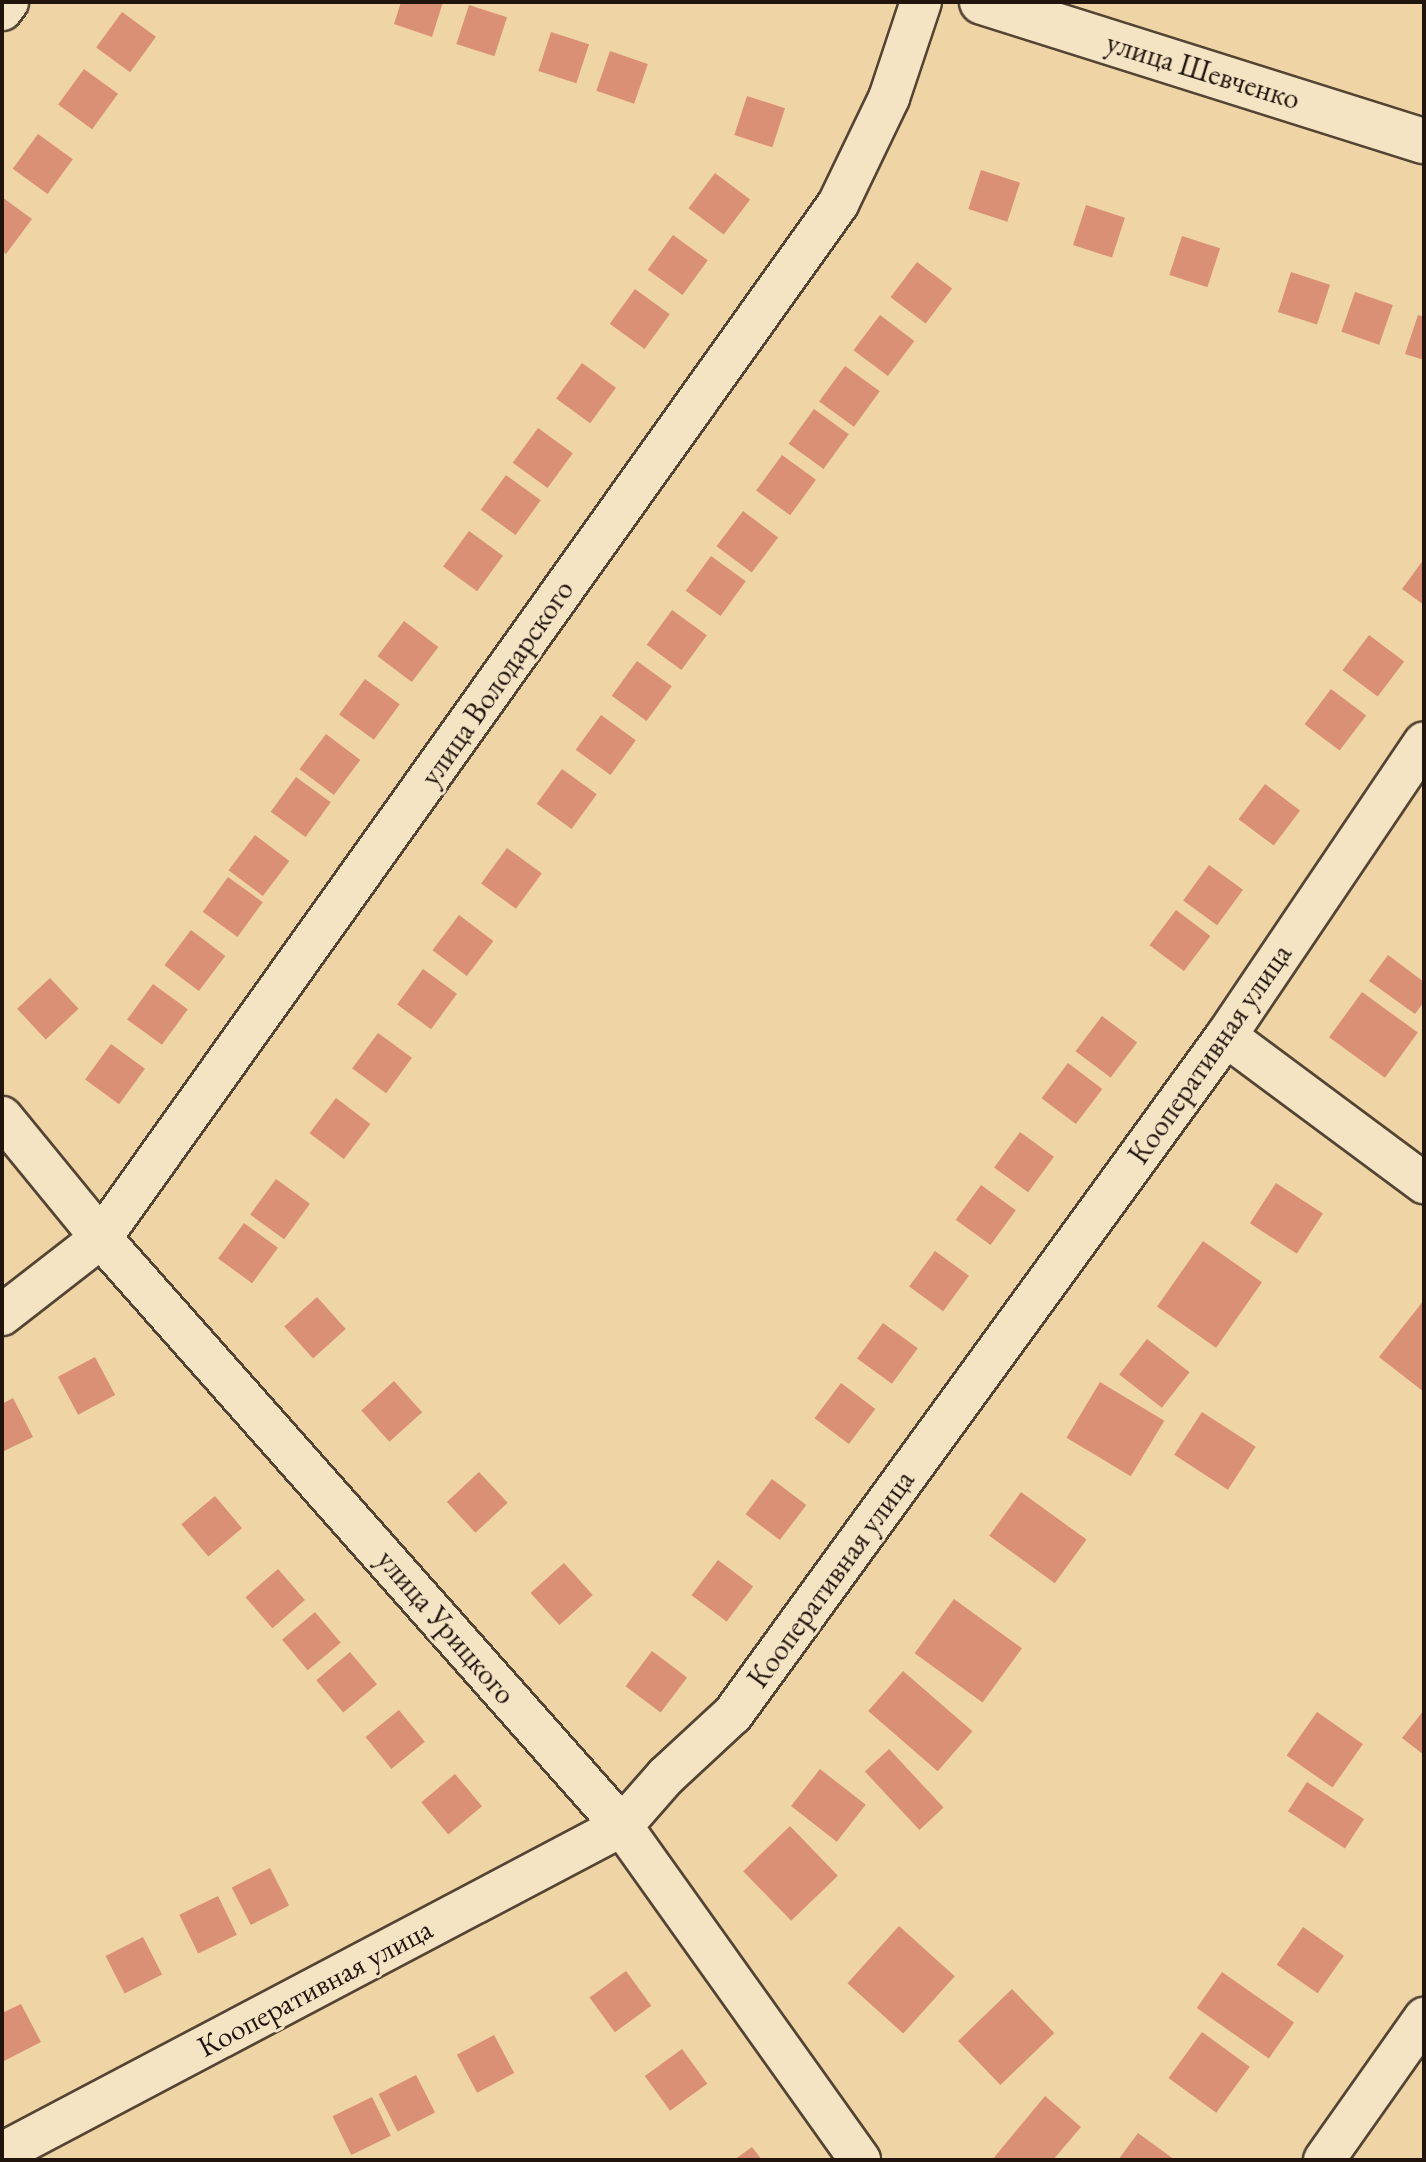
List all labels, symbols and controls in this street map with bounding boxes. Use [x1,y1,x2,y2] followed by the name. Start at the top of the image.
[1102,24,1304,118] street label: улица Шевченко
[412,573,582,793] street label: улица Володарского
[1121,937,1299,1171] street label: Кооперативная улица
[740,1463,922,1695] street label: Кооперативная улица
[369,1542,523,1712] street label: улица Урицкого
[192,1911,438,2065] street label: Кооперативная улица

